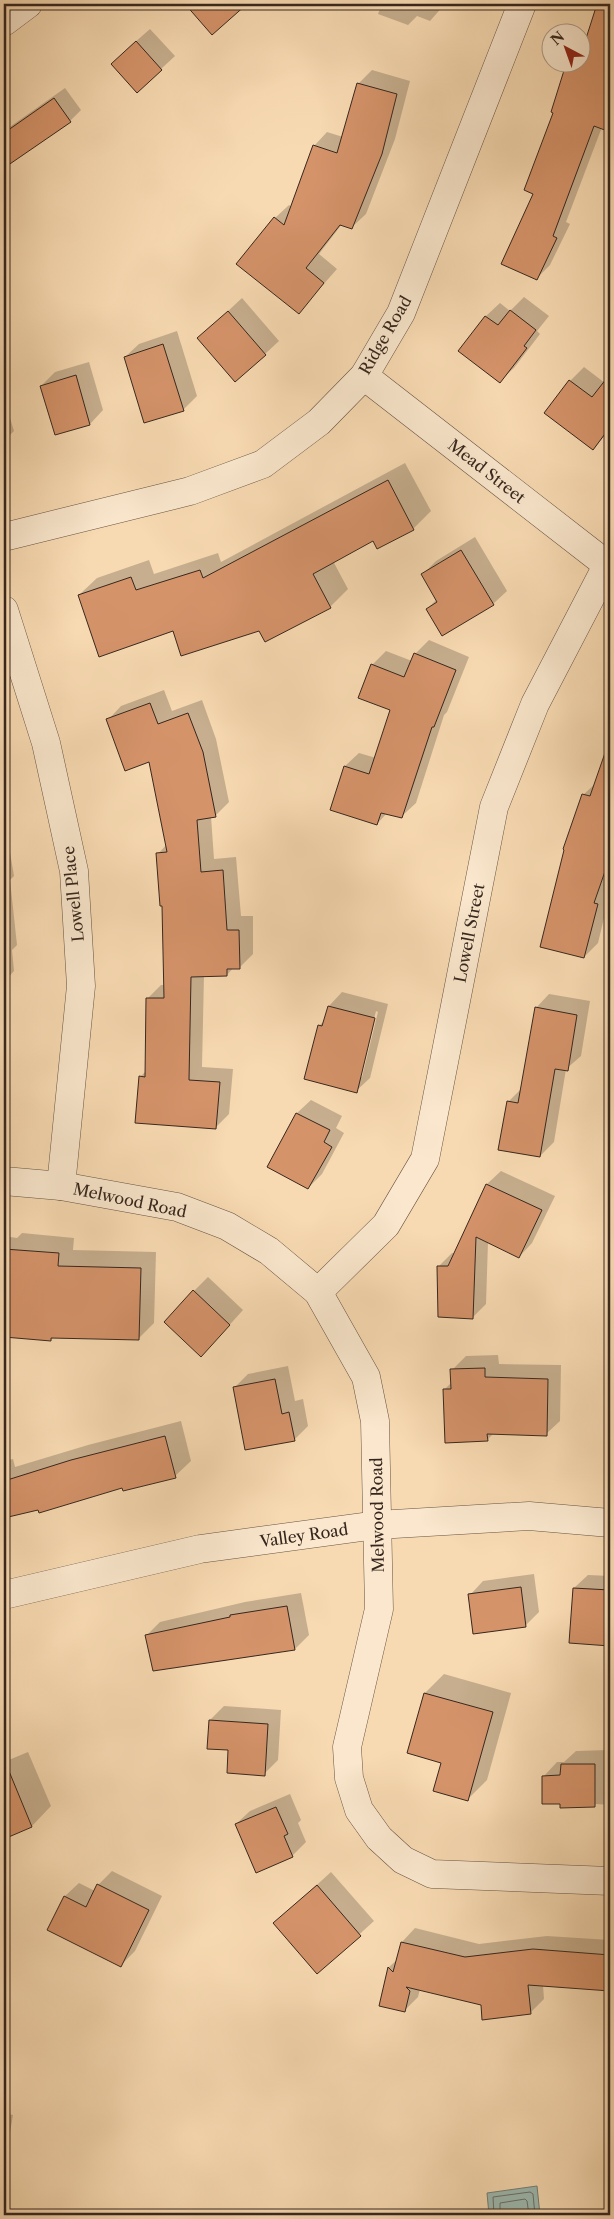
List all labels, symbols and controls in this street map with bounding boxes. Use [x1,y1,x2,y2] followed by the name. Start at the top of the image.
[542,22,592,72] north arrow
[547,27,568,49] text: N
[354,292,416,378] street label: Ridge Road
[444,435,530,508] street label: Mead Street
[58,845,88,943] street label: Lowell Place
[450,881,488,984] street label: Lowell Street
[72,1178,189,1222] street label: Melwood Road
[366,1457,388,1573] street label: Melwood Road
[258,1519,350,1551] street label: Valley Road

